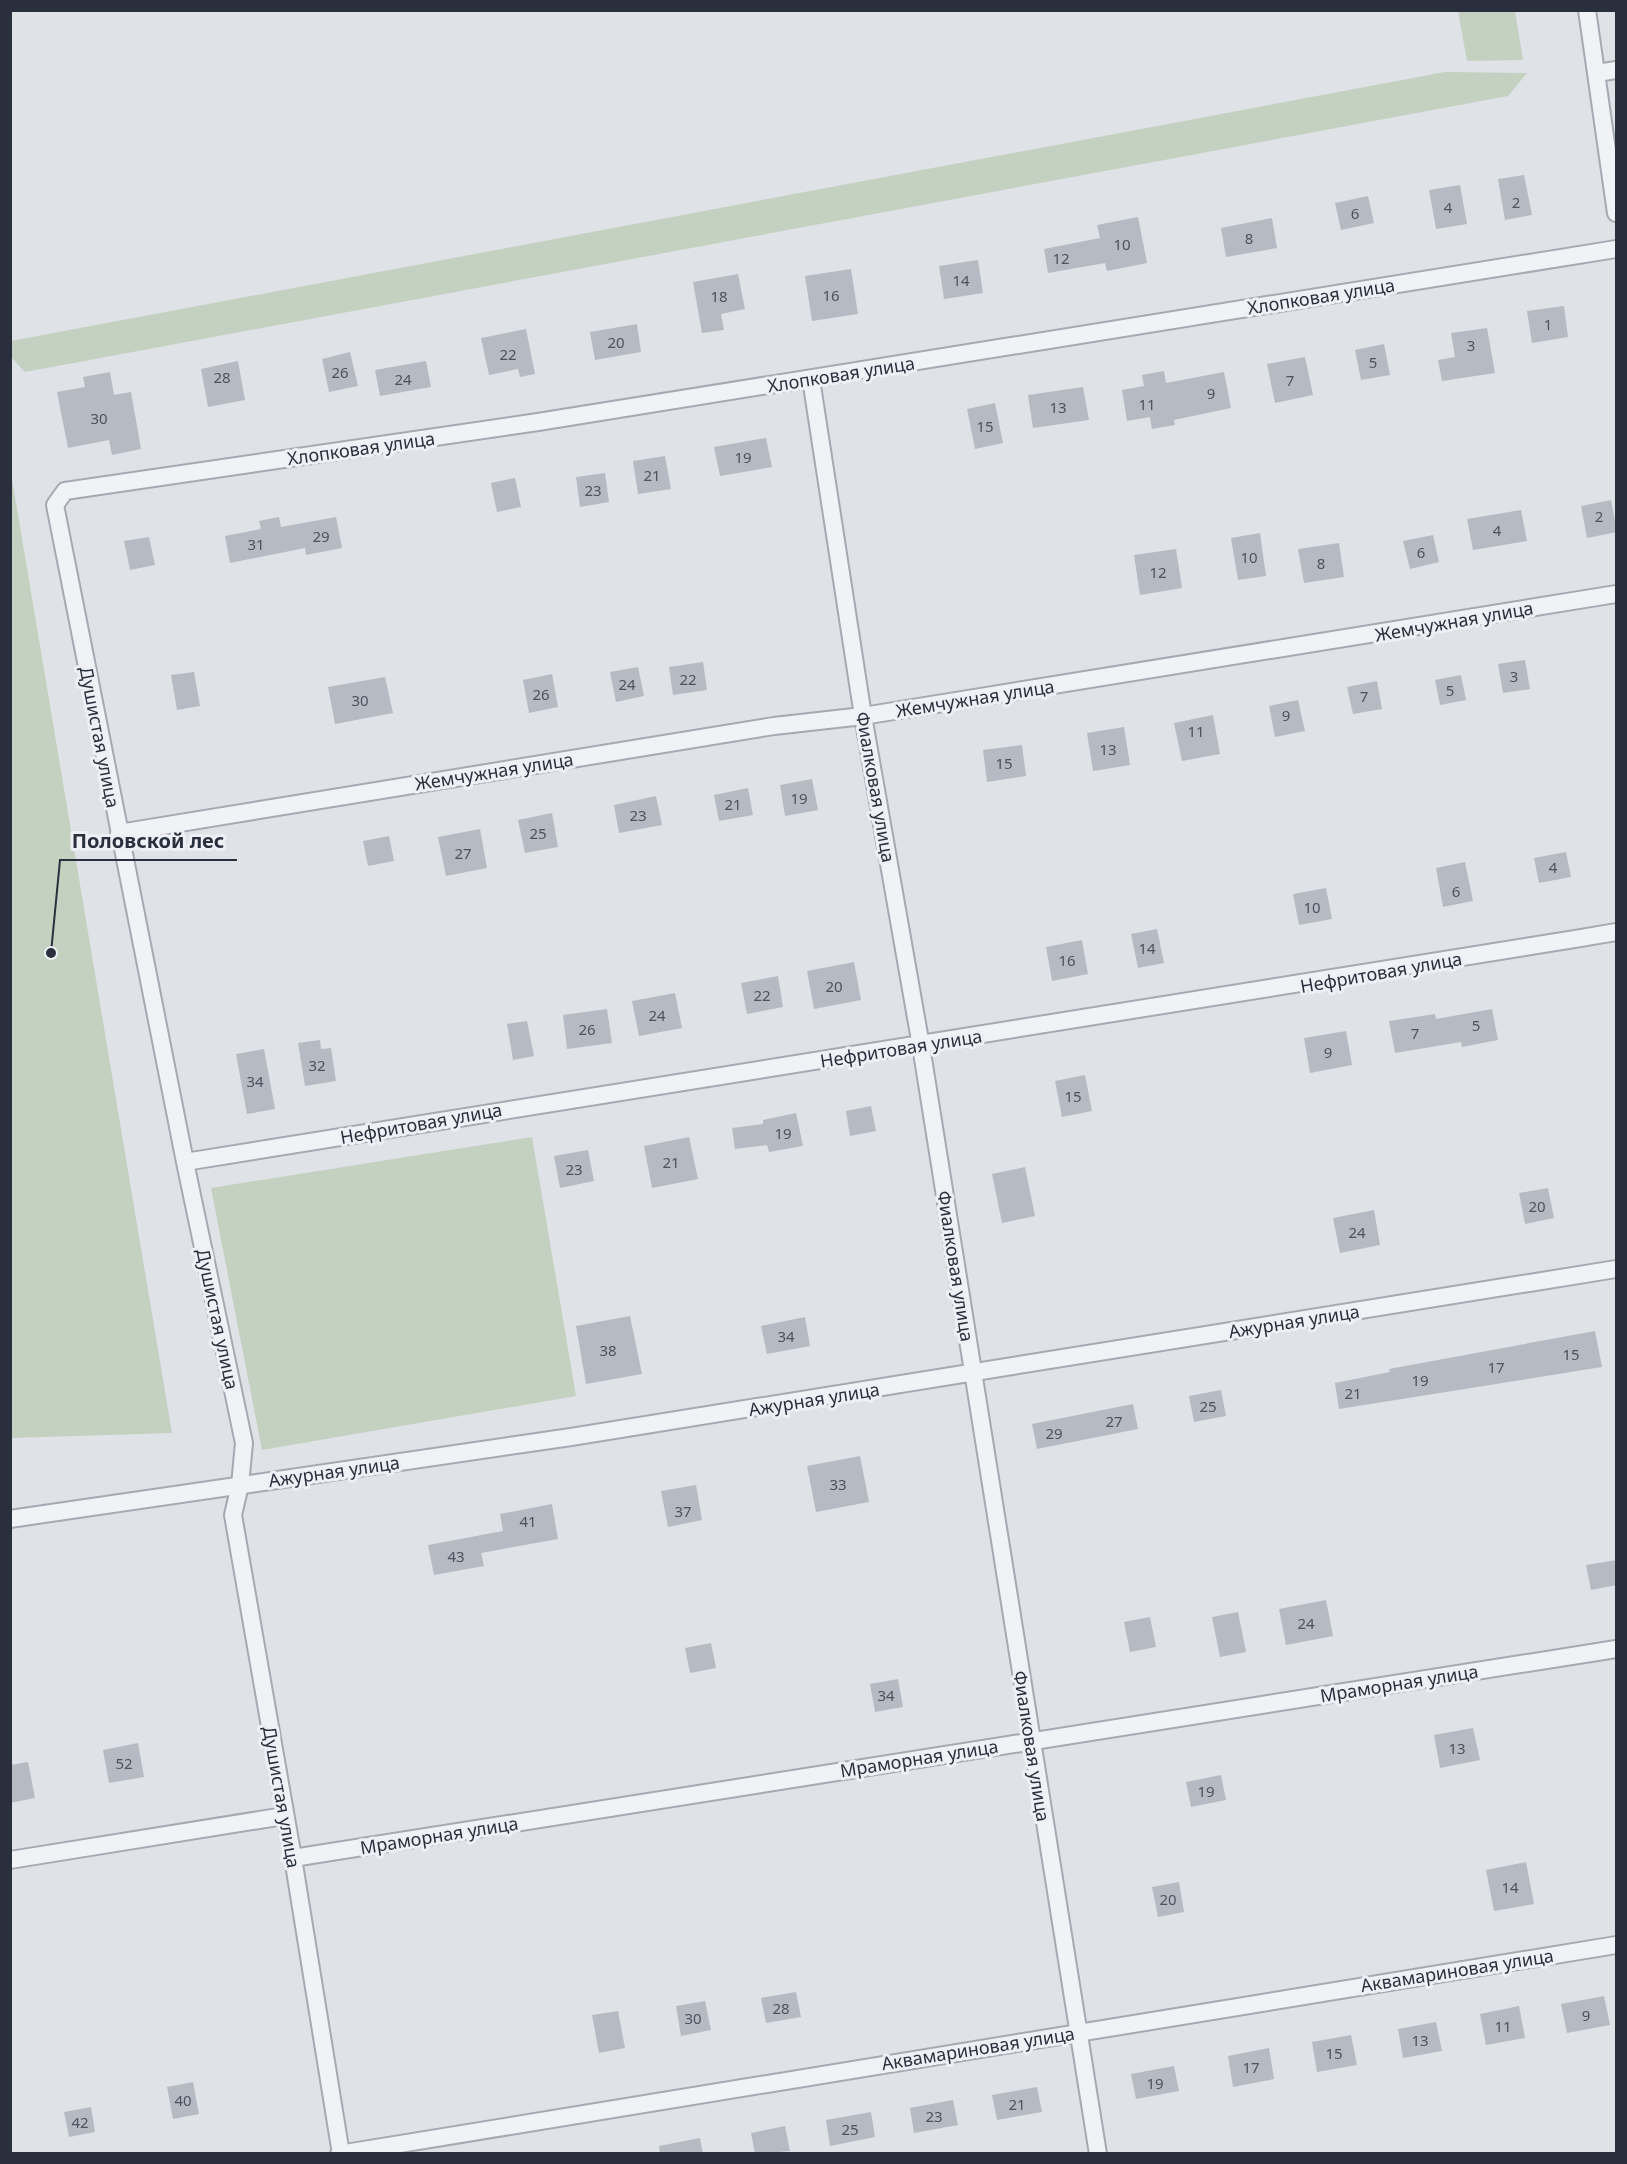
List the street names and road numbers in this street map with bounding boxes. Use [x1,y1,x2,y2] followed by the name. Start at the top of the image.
[1246,273,1396,319] street label: Хлопковая улица
[766,351,916,397] street label: Хлопковая улица
[286,426,436,470] street label: Хлопковая улица
[1373,595,1535,647] street label: Жемчужная улица
[75,664,125,810] street label: Душистая улица
[894,674,1056,722] street label: Жемчужная улица
[851,710,901,864] street label: Фиалковая улица
[413,747,575,795] street label: Жемчужная улица
[1298,946,1464,998] street label: Нефритовая улица
[818,1023,984,1073] street label: Нефритовая улица
[338,1097,504,1149] street label: Нефритовая улица
[932,1189,980,1343] street label: Фиалковая улица
[191,1246,245,1392] street label: Душистая улица
[1227,1299,1361,1343] street label: Ажурная улица
[747,1377,881,1421] street label: Ажурная улица
[267,1450,401,1492] street label: Ажурная улица
[1318,1659,1480,1707] street label: Мраморная улица
[1008,1669,1056,1823] street label: Фиалковая улица
[258,1724,306,1870] street label: Душистая улица
[838,1734,1000,1782] street label: Мраморная улица
[358,1811,520,1859] street label: Мраморная улица
[1359,1943,1555,1997] street label: Аквамариновая улица
[880,2021,1076,2075] street label: Аквамариновая улица

